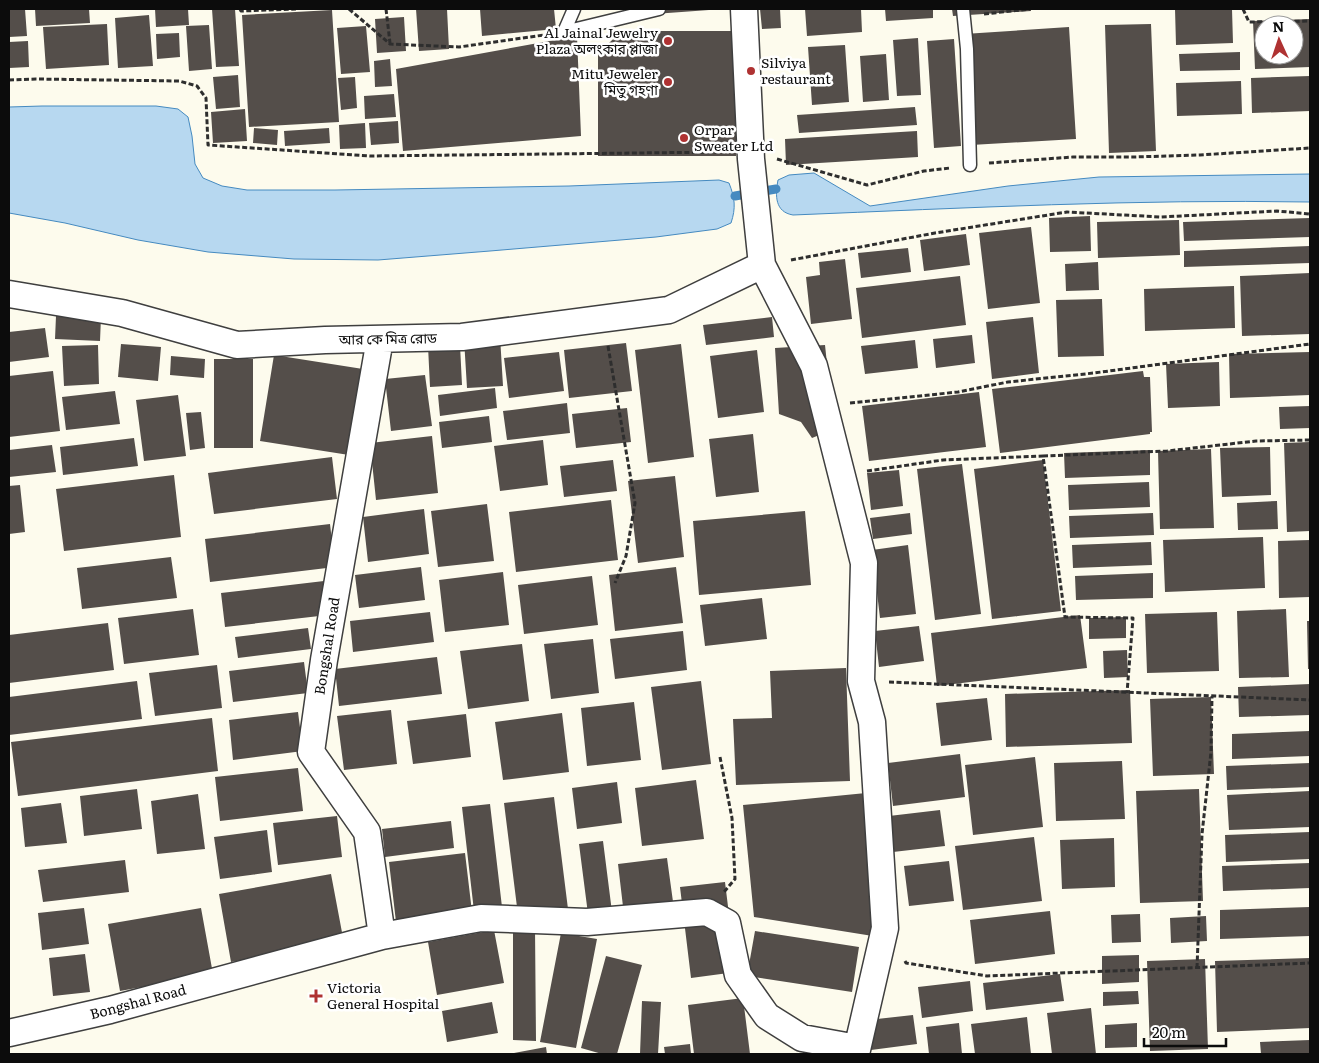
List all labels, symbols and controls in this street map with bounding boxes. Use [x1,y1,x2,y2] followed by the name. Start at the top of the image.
[1254,15,1304,65] north arrow
[1272,16,1285,36] text: N
[536,22,659,58] place label: Al Jainal Jewelry Plaza অলংকার প্লাজা
[662,35,674,47] marker: Al Jainal Jewelry Plaza অলংকার প্লাজা
[761,52,831,88] place label: Silviya restaurant
[571,63,658,99] place label: Mitu Jeweler মিতু গহণা
[745,65,757,77] marker: Silviya restaurant
[662,76,674,88] marker: Mitu Jeweler মিতু গহণা
[694,119,774,155] place label: Orpar Sweater Ltd
[678,132,690,144] marker: Orpar Sweater Ltd
[338,327,438,349] street label: আর কে মিত্র রোড
[308,595,344,696] street label: Bongshal Road
[327,977,439,1013] place label: Victoria General Hospital
[87,978,188,1023] street label: Bongshal Road
[309,989,323,1003] marker: Victoria General Hospital
[1144,1016,1226,1048] scale bar
[1152,1020,1186,1043] text: 20 m

